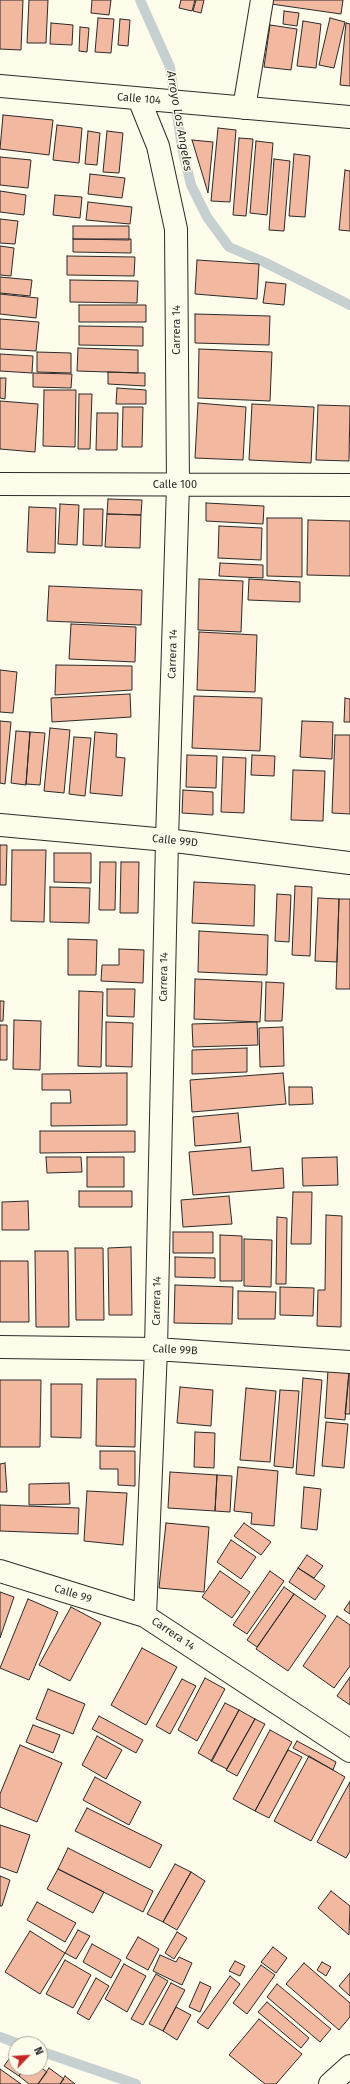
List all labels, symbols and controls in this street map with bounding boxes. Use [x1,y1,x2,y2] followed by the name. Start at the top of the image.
[163,70,195,172] water label: Arroyo Los Angeles
[117,91,161,107] street label: Calle 104
[170,305,184,355] street label: Carrera 14
[153,478,197,492] street label: Calle 100
[166,629,180,679] street label: Carrera 14
[152,832,198,850] street label: Calle 99D
[157,952,171,1002] street label: Carrera 14
[150,1276,164,1326] street label: Carrera 14
[152,1342,198,1358] street label: Calle 99B
[53,1582,93,1606] street label: Calle 99
[149,1615,197,1653] street label: Carrera 14
[8,2036,48,2076] north arrow
[31,2045,46,2057] text: N

